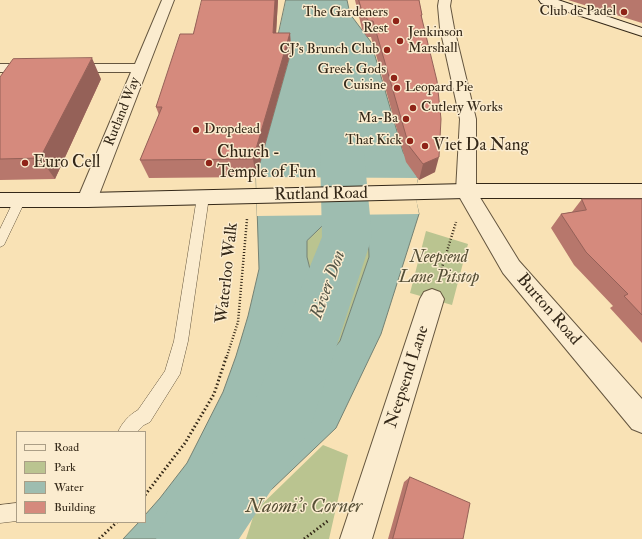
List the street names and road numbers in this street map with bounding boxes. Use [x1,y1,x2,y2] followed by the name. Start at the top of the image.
[102,75,144,149] street label: Rutland Way
[274,184,368,206] street label: Rutland Road
[213,222,243,324] street label: Waterloo Walk
[512,270,584,350] street label: Burton Road
[382,323,434,431] street label: Neepsend Lane

